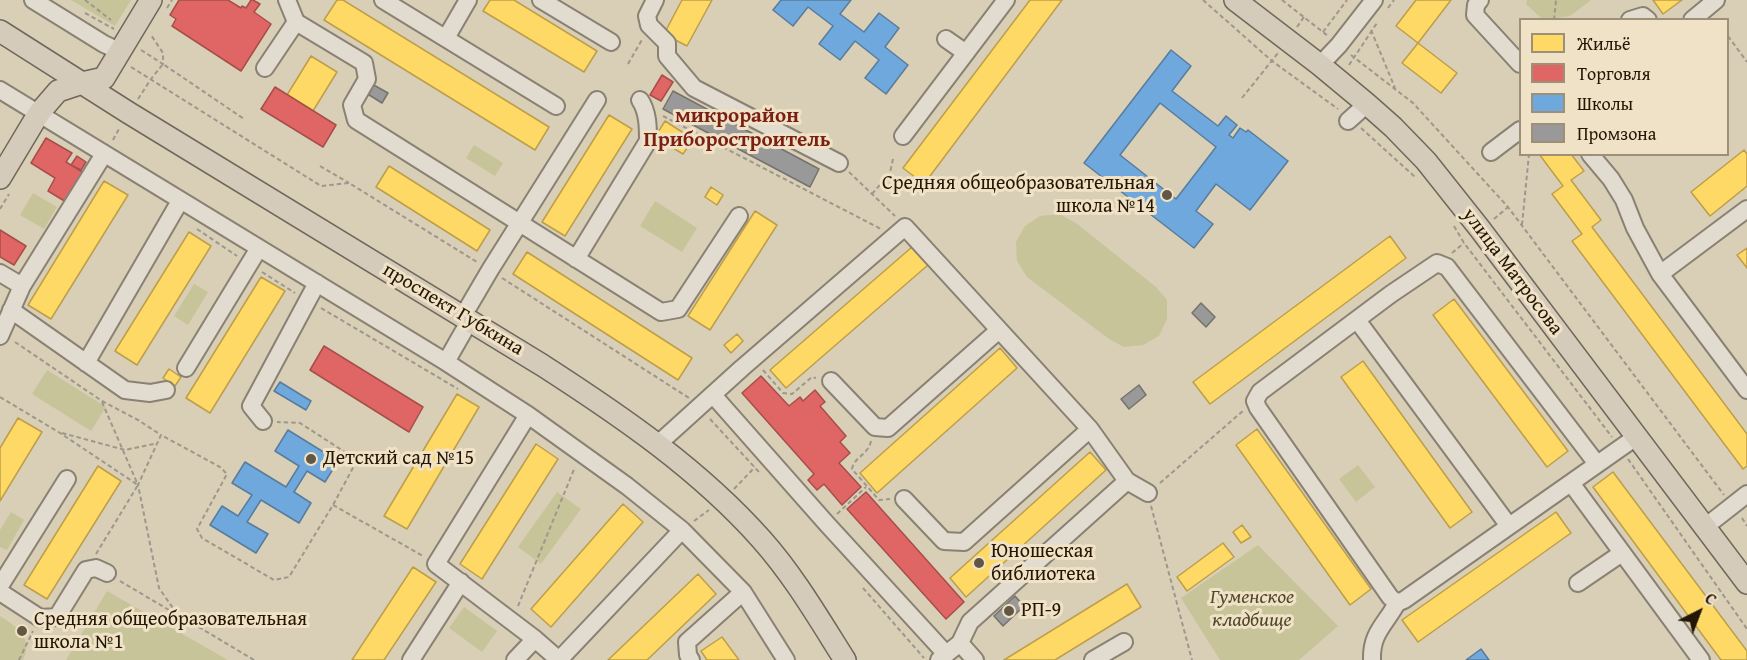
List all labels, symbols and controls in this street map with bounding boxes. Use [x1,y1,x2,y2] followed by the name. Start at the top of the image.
[1519,18,1729,156] legend
[1577,30,1631,57] text: Жильё
[1577,60,1651,87] text: Торговля
[1577,90,1633,117] text: Школы
[644,104,830,154] district label: микрорайон Приборостроитель
[1577,120,1656,147] text: Промзона
[882,172,1155,219] place label: Средняя общеобразовательная школа №14
[1160,188,1174,202] marker: Средняя общеобразовательная школа №14
[1456,204,1568,340] street label: улица Матросова
[378,259,528,361] street label: проспект Губкина
[323,447,474,471] place label: Детский сад №15
[304,452,318,466] marker: Детский сад №15
[991,540,1096,587] place label: Юношеская библиотека
[972,556,986,570] marker: Юношеская библиотека
[1669,582,1729,642] north arrow
[1210,586,1294,633] park label: Гуменское кладбище
[1700,587,1722,611] text: С
[1021,599,1061,623] place label: РП-9
[1002,604,1016,618] marker: РП-9
[34,608,307,655] place label: Средняя общеобразовательная школа №1
[15,624,29,638] marker: Средняя общеобразовательная школа №1

